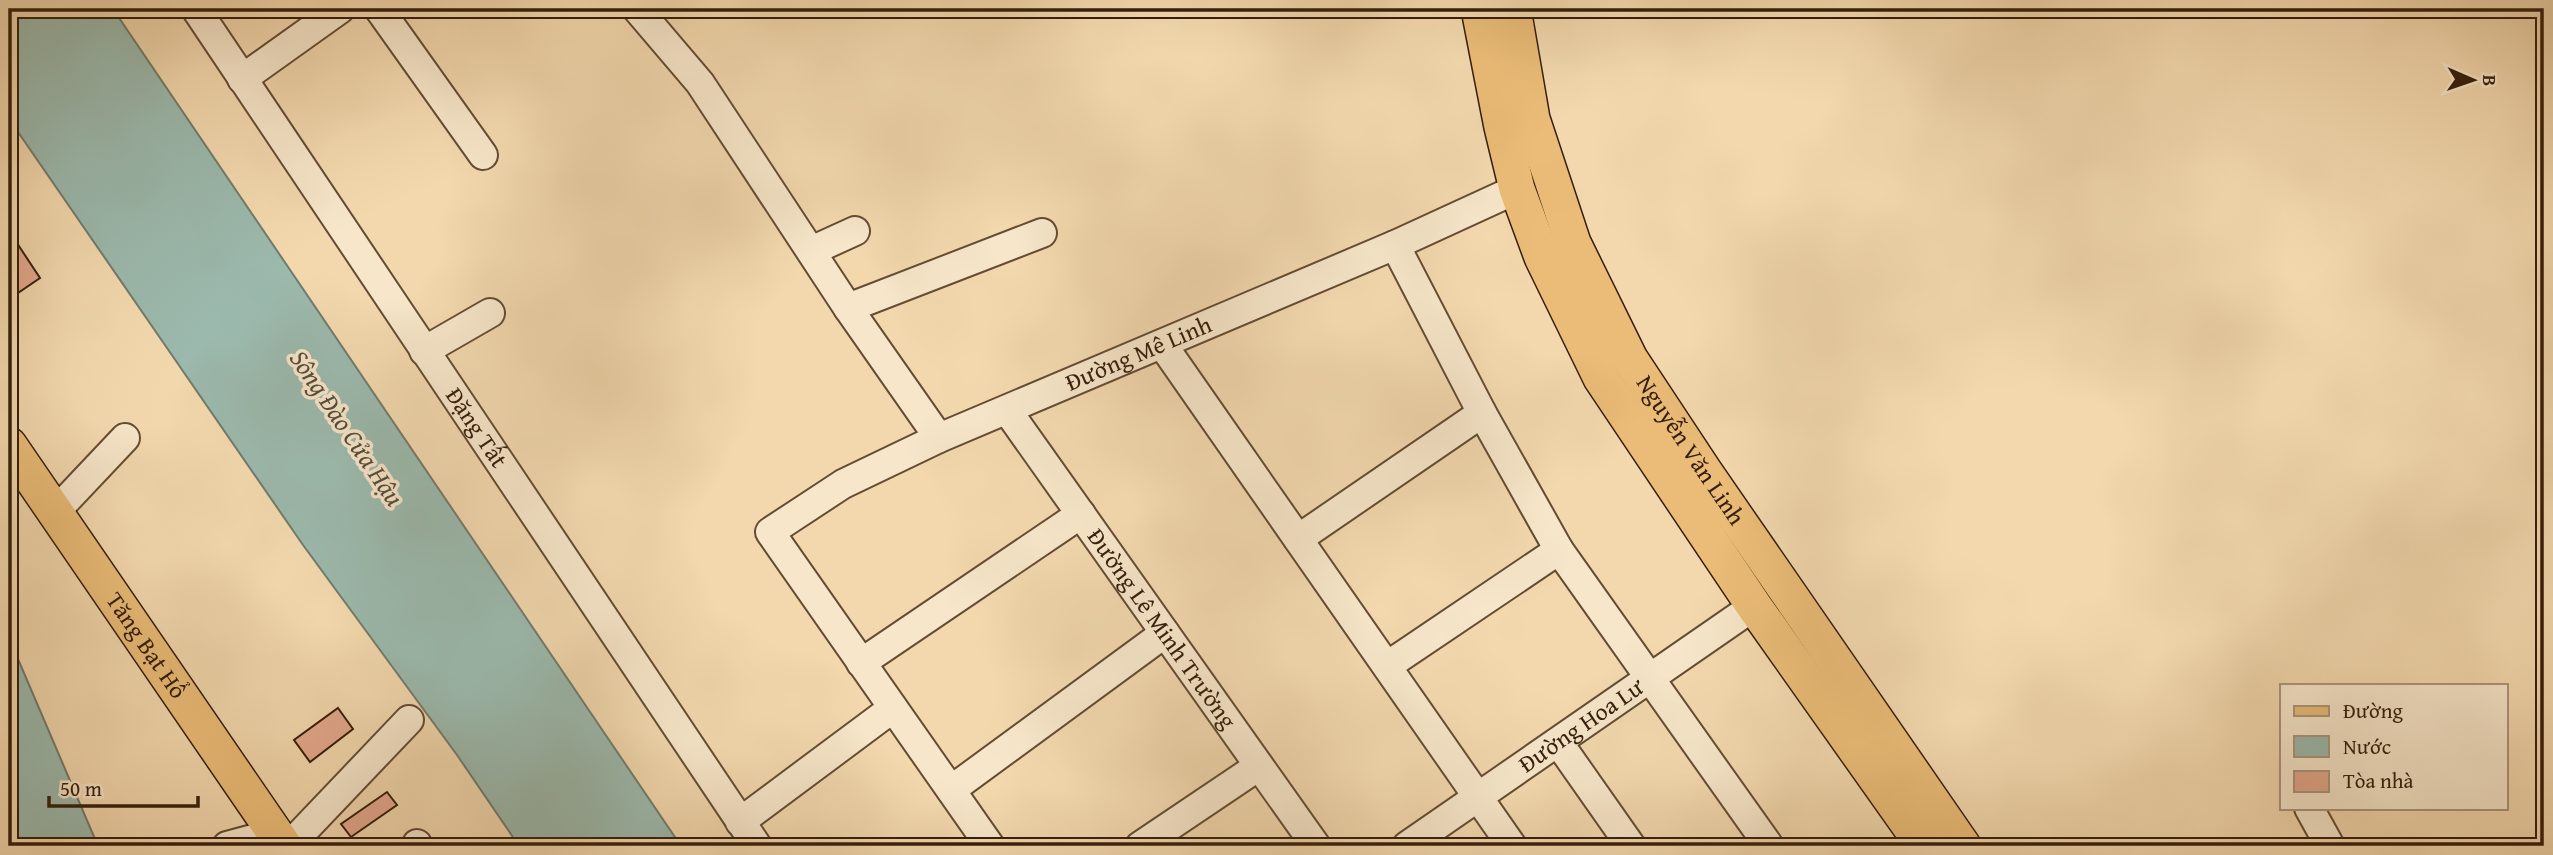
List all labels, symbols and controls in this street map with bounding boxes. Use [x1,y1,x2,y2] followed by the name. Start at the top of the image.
[2438,46,2508,116] north arrow
[2476,74,2504,87] text: B
[1060,306,1217,399] street label: Đường Mê Linh
[280,341,414,514] water label: Sông Đào Cửa Hậu
[1628,368,1754,532] street label: Nguyễn Văn Linh
[437,380,517,475] street label: Đặng Tất
[1079,521,1246,736] street label: Đường Lê Minh Trường
[98,585,196,706] street label: Tăng Bạt Hổ
[1511,669,1652,781] street label: Đường Hoa Lư
[2280,684,2508,810] legend
[2343,695,2404,726] text: Đường
[2343,731,2391,762] text: Nước
[49,764,198,808] scale bar
[2343,765,2414,796] text: Tòa nhà
[60,773,102,804] text: 50 m

